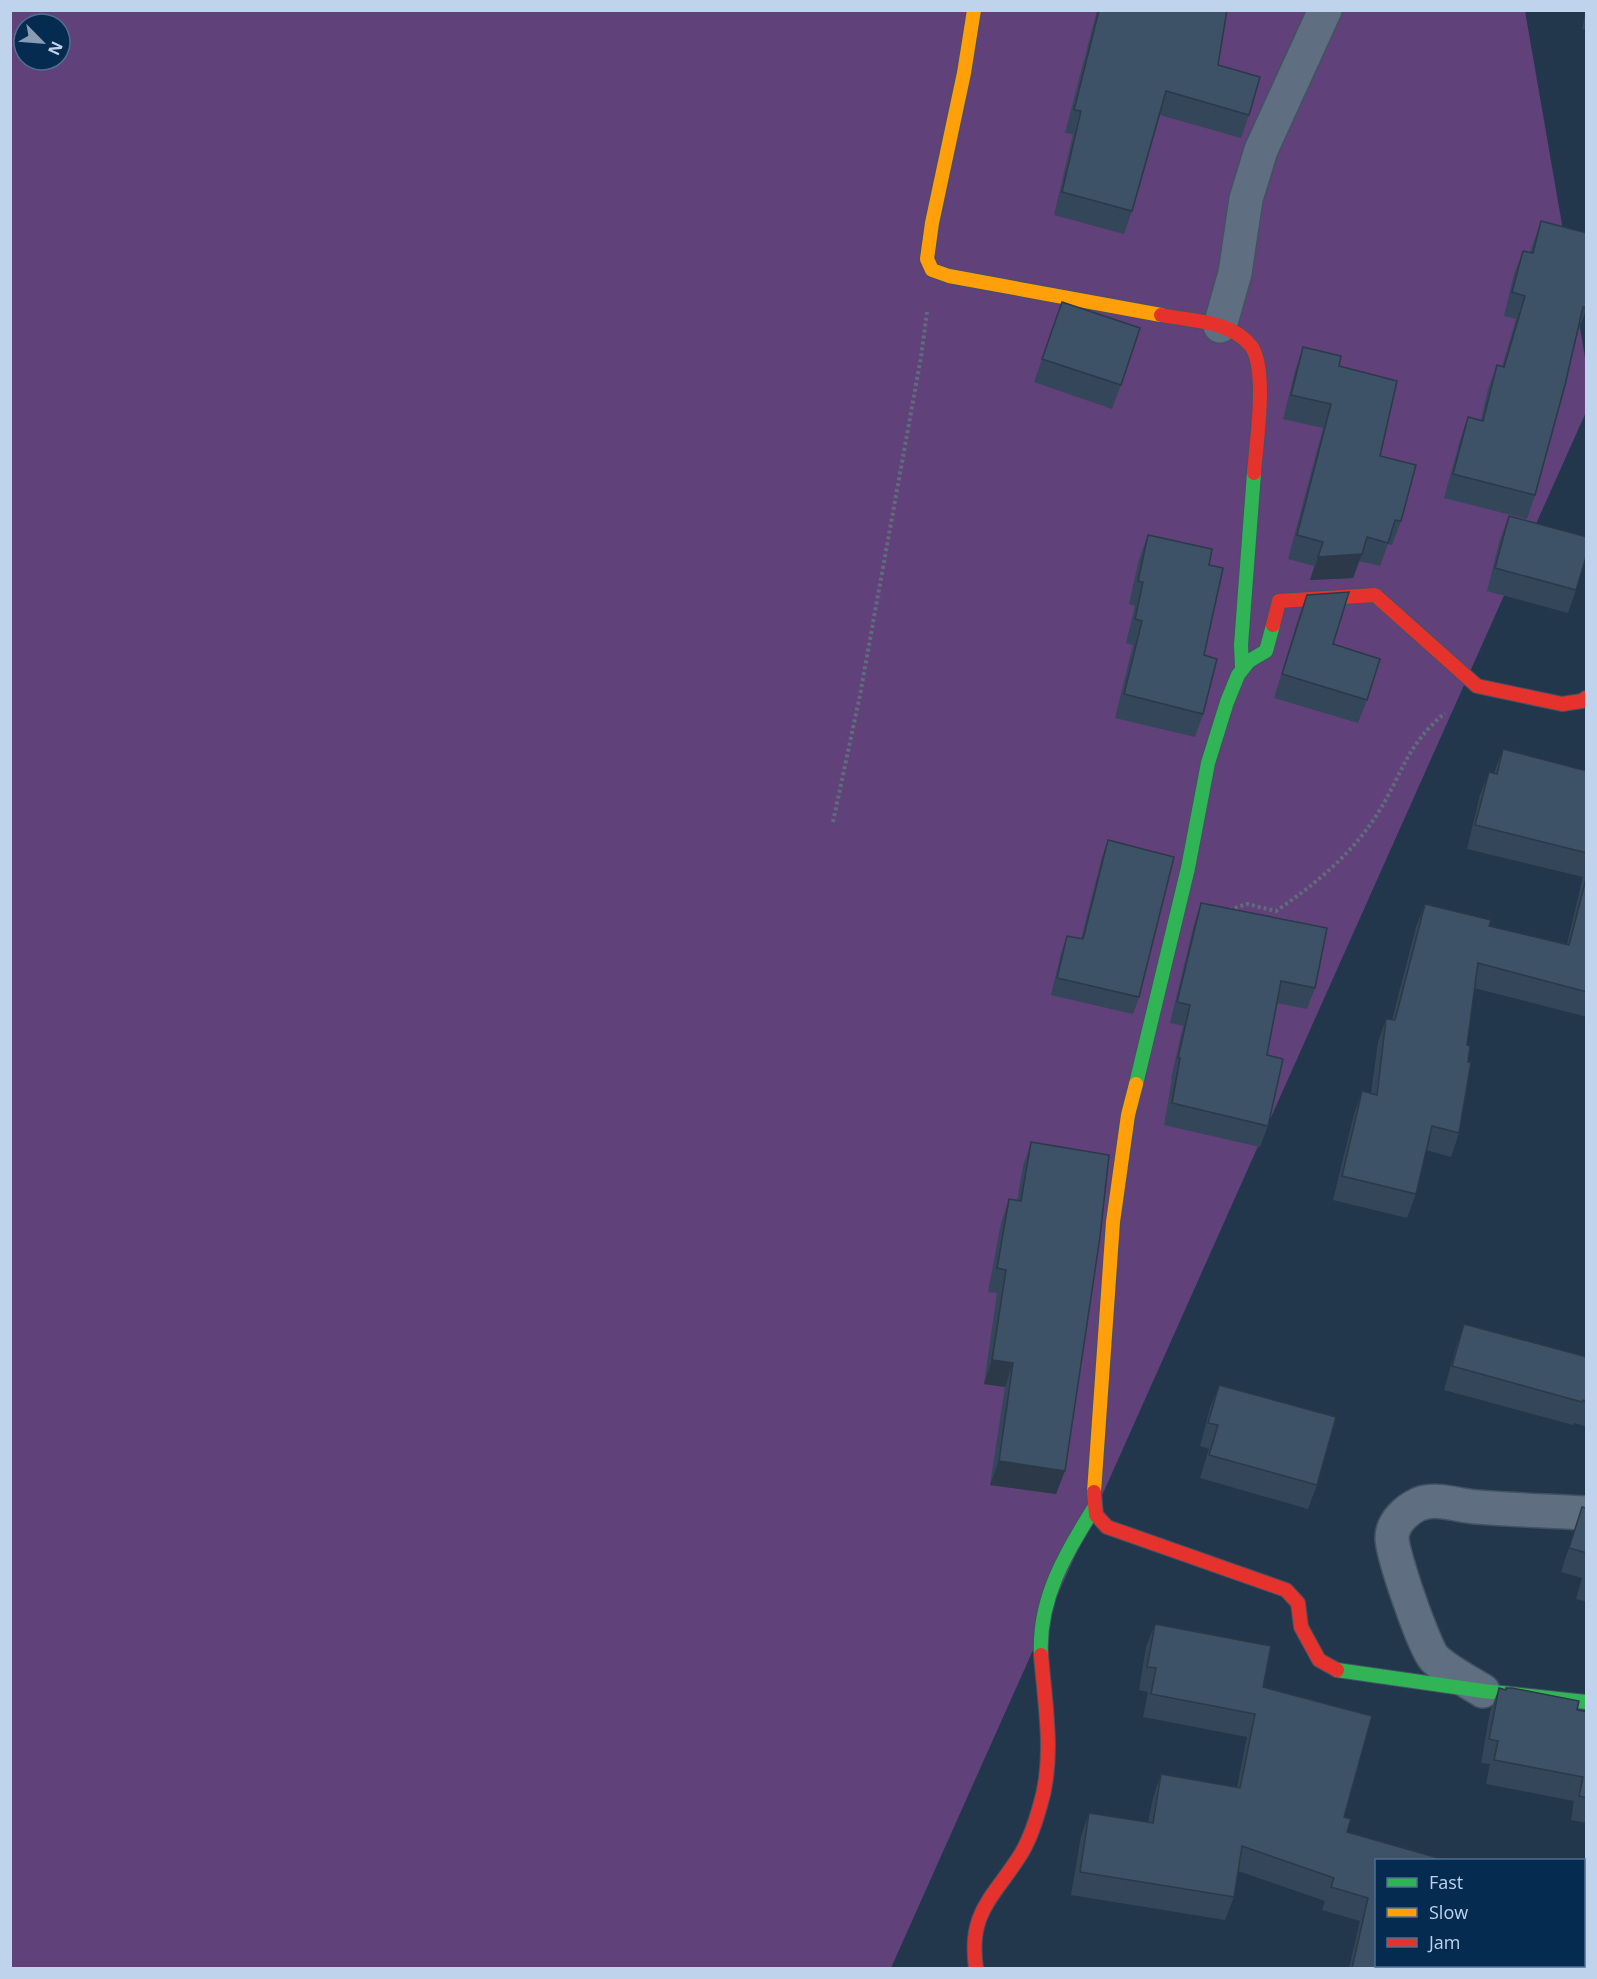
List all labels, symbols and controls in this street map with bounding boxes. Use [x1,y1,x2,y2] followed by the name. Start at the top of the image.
[12,12,72,72] north arrow
[43,38,68,59] text: N
[1375,1859,1585,1967] legend
[1429,1870,1463,1894] text: Fast
[1429,1900,1468,1924] text: Slow
[1427,1930,1461,1954] text: Jam

